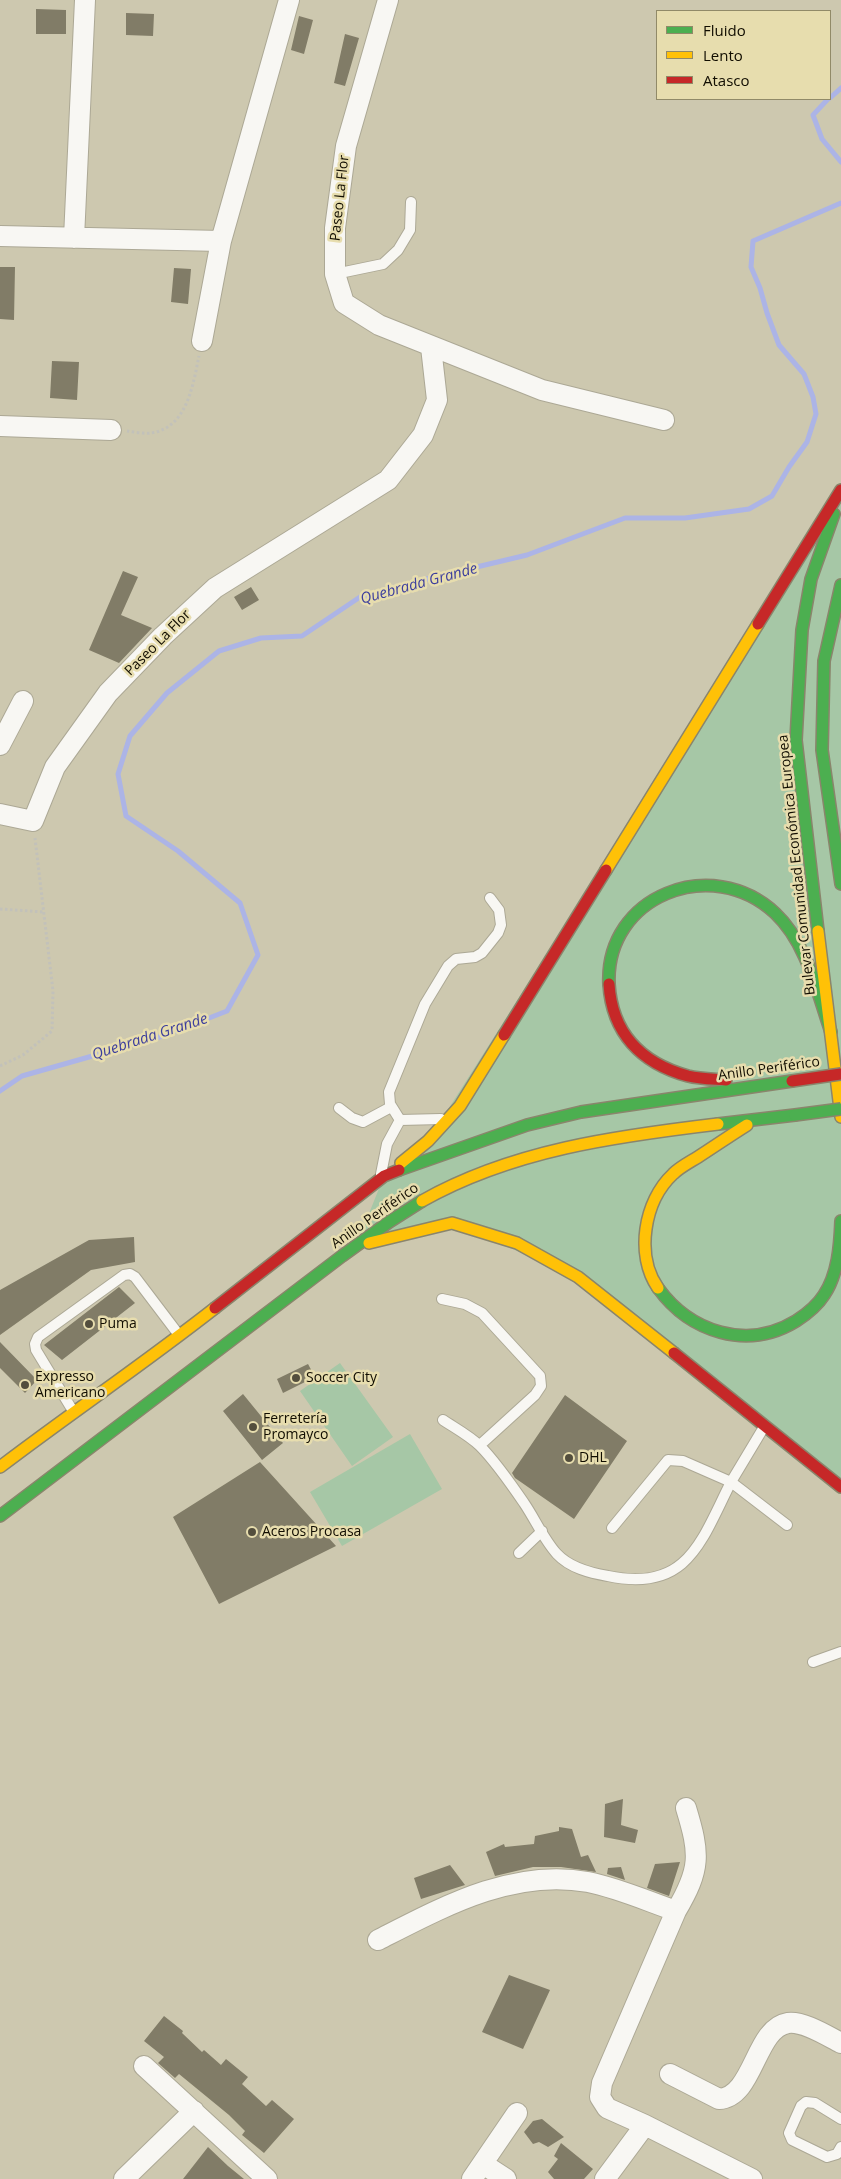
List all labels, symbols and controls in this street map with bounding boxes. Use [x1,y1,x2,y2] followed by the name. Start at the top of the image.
[656,10,831,100] legend
[703,20,746,40] text: Fluido
[703,45,743,65] text: Lento
[703,70,750,90] text: Atasco
[327,154,353,242] street label: Paseo La Flor
[359,560,479,608] water label: Quebrada Grande
[122,607,194,679] street label: Paseo La Flor
[775,734,819,996] street label: Bulevar Comunidad Económica Europea
[90,1010,210,1064] water label: Quebrada Grande
[717,1054,821,1084] street label: Anillo Periférico
[328,1180,422,1252] street label: Anillo Periférico
[99,1316,137,1332] place label: Puma
[83,1318,95,1330] marker: Puma
[35,1369,105,1401] place label: Expresso Americano
[306,1370,377,1386] place label: Soccer City
[290,1372,302,1384] marker: Soccer City
[19,1379,31,1391] marker: Expresso Americano
[263,1411,328,1444] place label: Ferretería Promayco
[247,1421,259,1433] marker: Ferretería Promayco
[579,1450,607,1466] place label: DHL
[563,1452,575,1464] marker: DHL
[262,1524,361,1540] place label: Aceros Procasa
[246,1526,258,1538] marker: Aceros Procasa

